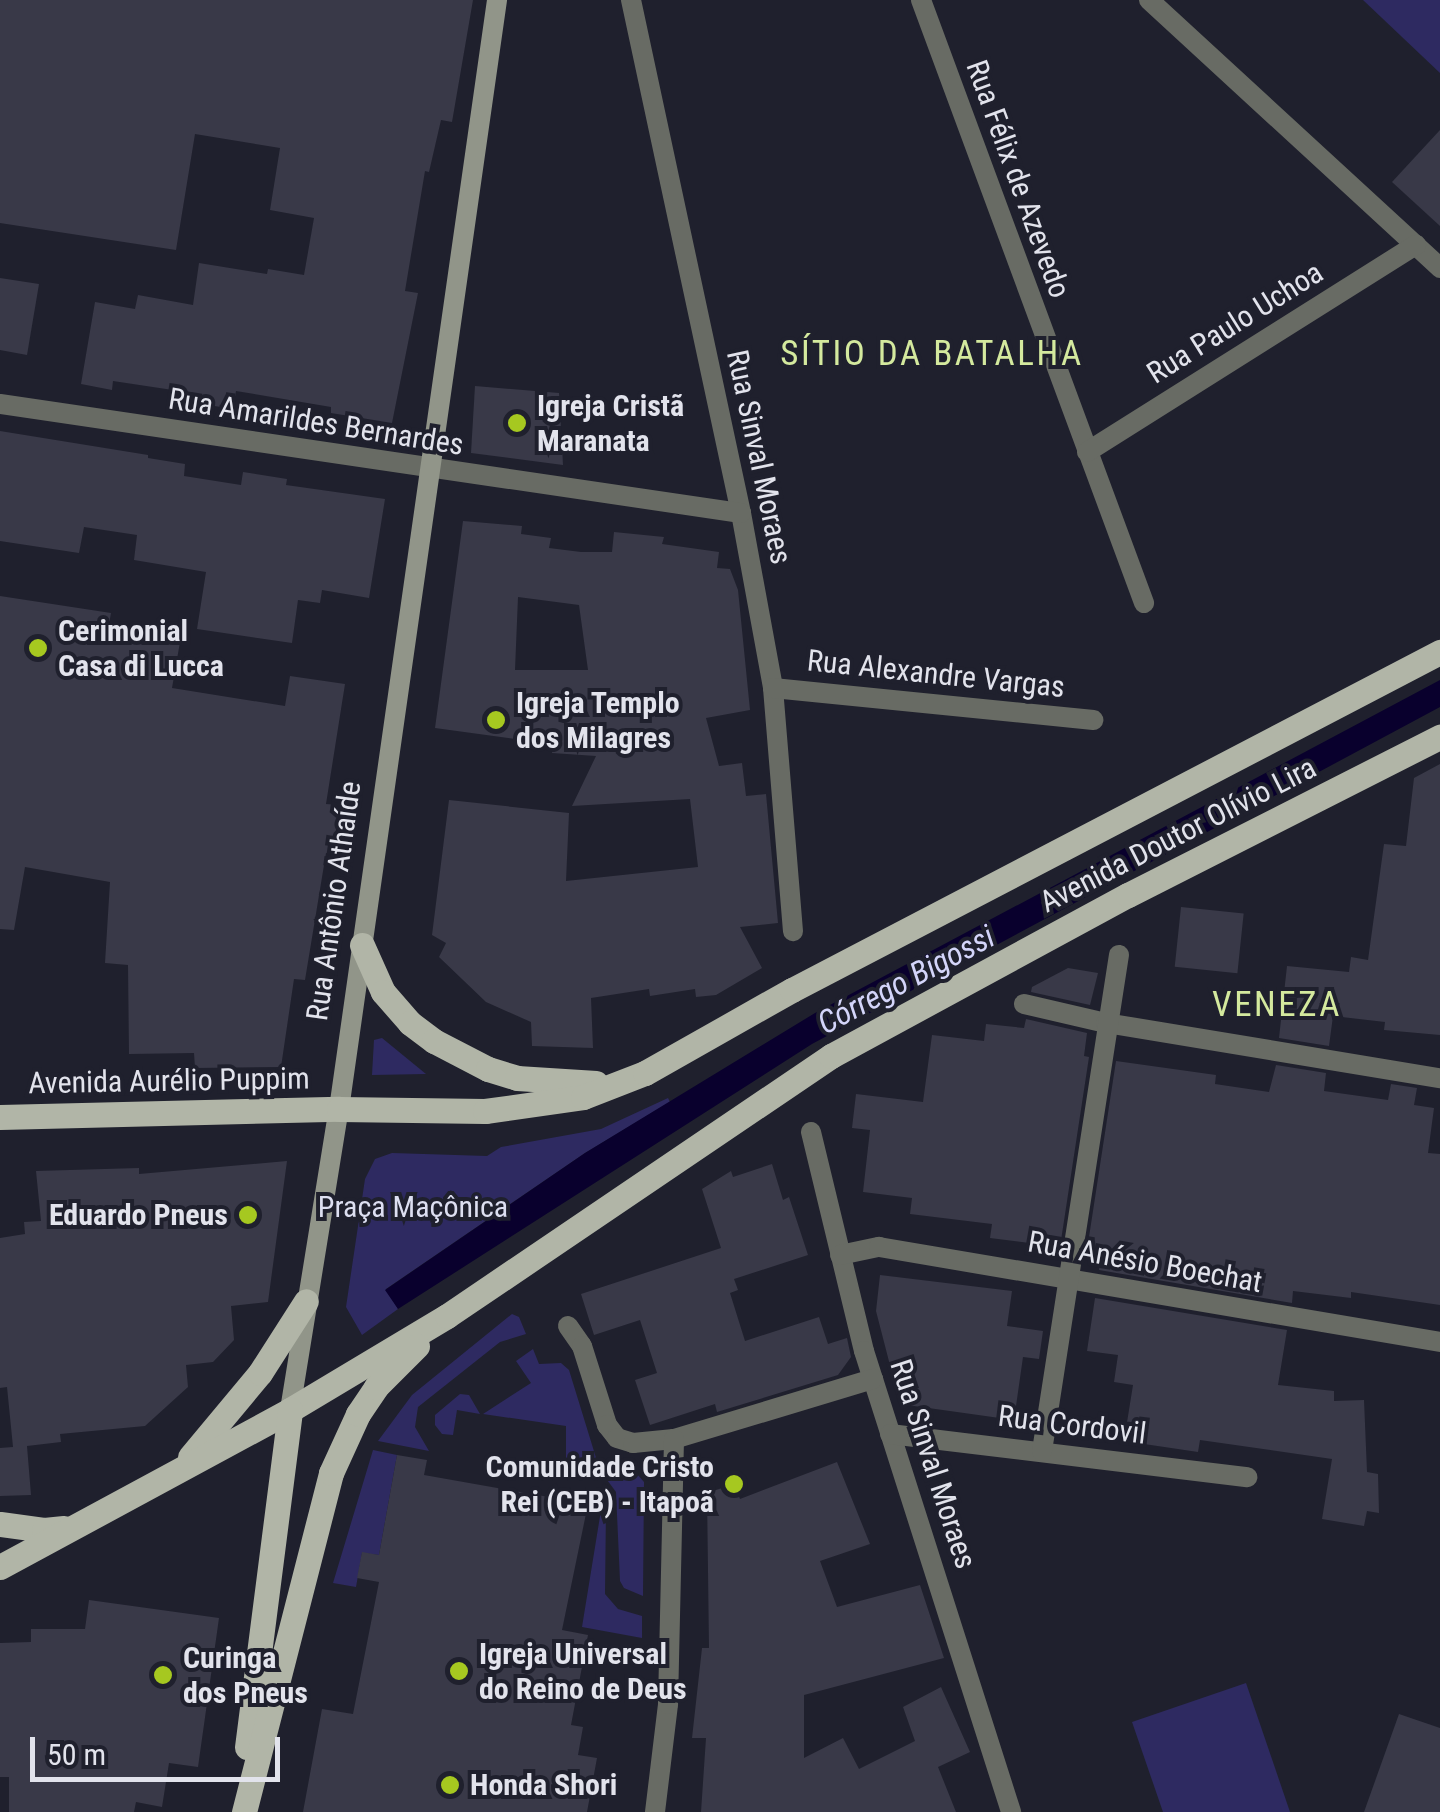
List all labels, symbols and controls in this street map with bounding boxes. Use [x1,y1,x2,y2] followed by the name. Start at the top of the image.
[958,55,1078,303] street label: Rua Félix de Azevedo
[1140,255,1330,391] street label: Rua Paulo Uchoa
[780,333,1084,375] district label: SÍTIO DA BATALHA
[719,347,799,567] street label: Rua Sinval Moraes
[166,381,466,463] street label: Rua Amarildes Bernardes
[537,388,684,458] place label: Igreja Cristã Maranata
[506,412,528,434] marker: Igreja Cristã Maranata
[58,613,224,684] place label: Cerimonial Casa di Lucca
[27,637,49,659] marker: Cerimonial Casa di Lucca
[805,643,1067,705] street label: Rua Alexandre Vargas
[516,685,681,756] place label: Igreja Templo dos Milagres
[485,709,507,731] marker: Igreja Templo dos Milagres
[1034,750,1322,920] street label: Avenida Doutor Olívio Lira
[299,779,369,1023] street label: Rua Antônio Athaíde
[811,917,1001,1043] water label: Córrego Bigossi
[1212,984,1342,1026] district label: VENEZA
[28,1061,310,1101] street label: Avenida Aurélio Puppim
[318,1189,508,1225] park label: Praça Maçônica
[49,1197,228,1233] place label: Eduardo Pneus
[237,1204,259,1226] marker: Eduardo Pneus
[1025,1224,1265,1300] street label: Rua Anésio Boechat
[882,1355,984,1573] street label: Rua Sinval Moraes
[996,1398,1148,1452] street label: Rua Cordovil
[486,1449,714,1520] place label: Comunidade Cristo Rei (CEB) - Itapoã
[723,1473,745,1495] marker: Comunidade Cristo Rei (CEB) - Itapoã
[479,1636,687,1706] place label: Igreja Universal do Reino de Deus
[183,1640,308,1710] place label: Curinga dos Pneus
[448,1660,470,1682] marker: Igreja Universal do Reino de Deus
[152,1664,174,1686] marker: Curinga dos Pneus
[35,1717,285,1779] scale bar
[47,1737,106,1772] text: 50 m
[470,1767,617,1803] place label: Honda Shori
[439,1774,461,1796] marker: Honda Shori

